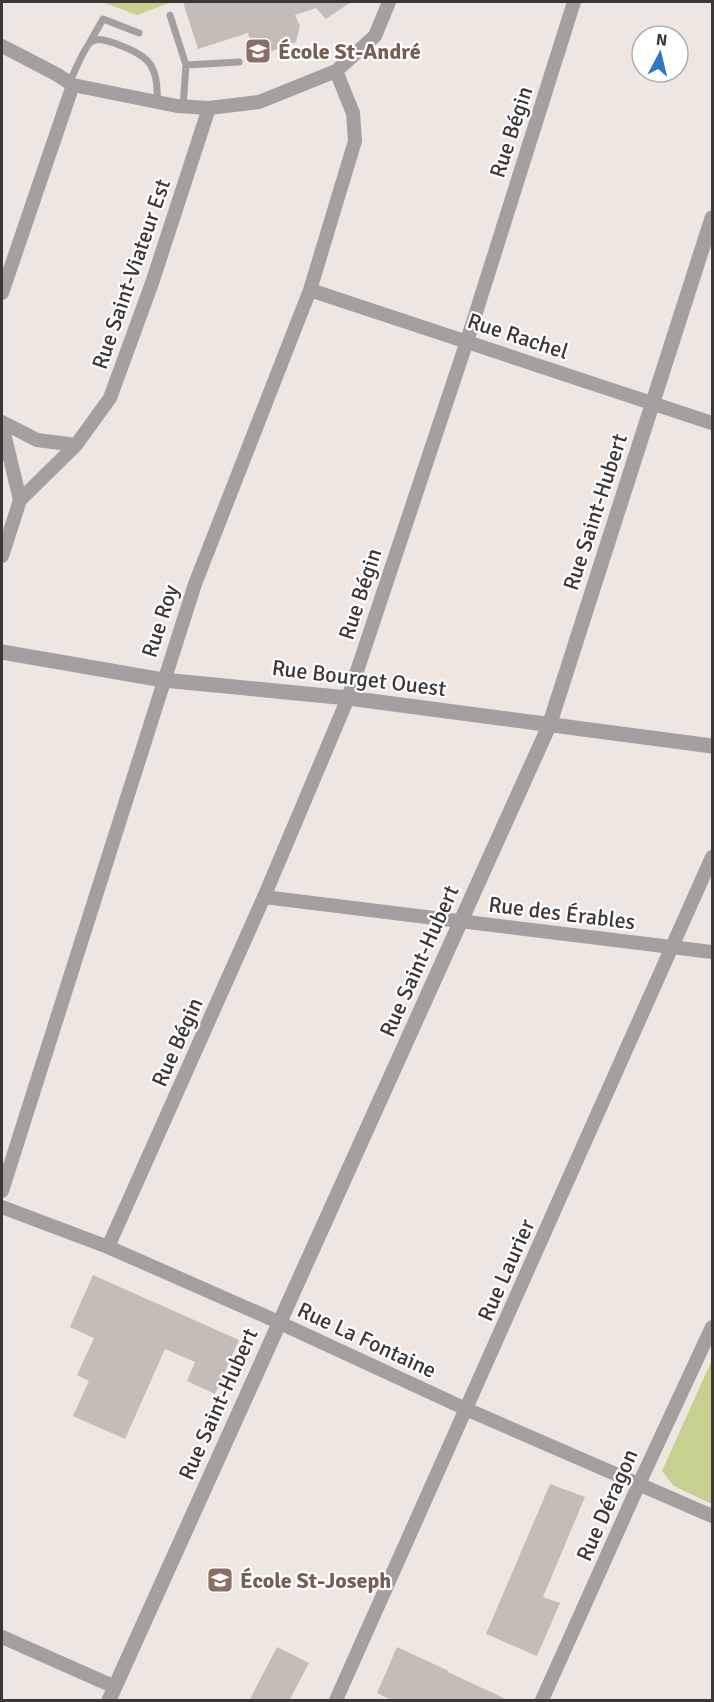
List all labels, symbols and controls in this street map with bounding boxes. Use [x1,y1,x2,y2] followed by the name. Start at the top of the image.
[630,24,690,84] north arrow
[655,30,668,51] text: N
[243,36,273,66] school or university icon: École St-André
[278,38,421,65] place label: École St-André
[484,83,538,181] street label: Rue Bégin
[86,175,176,373] street label: Rue Saint-Viateur Est
[464,307,572,365] street label: Rue Rachel
[557,430,633,594] street label: Rue Saint-Hubert
[333,545,387,643] street label: Rue Bégin
[136,581,185,661] street label: Rue Roy
[270,654,448,702] street label: Rue Bourget Ouest
[373,881,465,1041] street label: Rue Saint-Hubert
[487,891,637,935] street label: Rue des Érables
[145,993,209,1091] street label: Rue Bégin
[472,1215,540,1325] street label: Rue Laurier
[293,1296,441,1384] street label: Rue La Fontaine
[172,1324,264,1484] street label: Rue Saint-Hubert
[570,1445,644,1565] street label: Rue Déragon
[205,1565,235,1595] school or university icon: École St-Joseph
[240,1567,391,1594] place label: École St-Joseph

